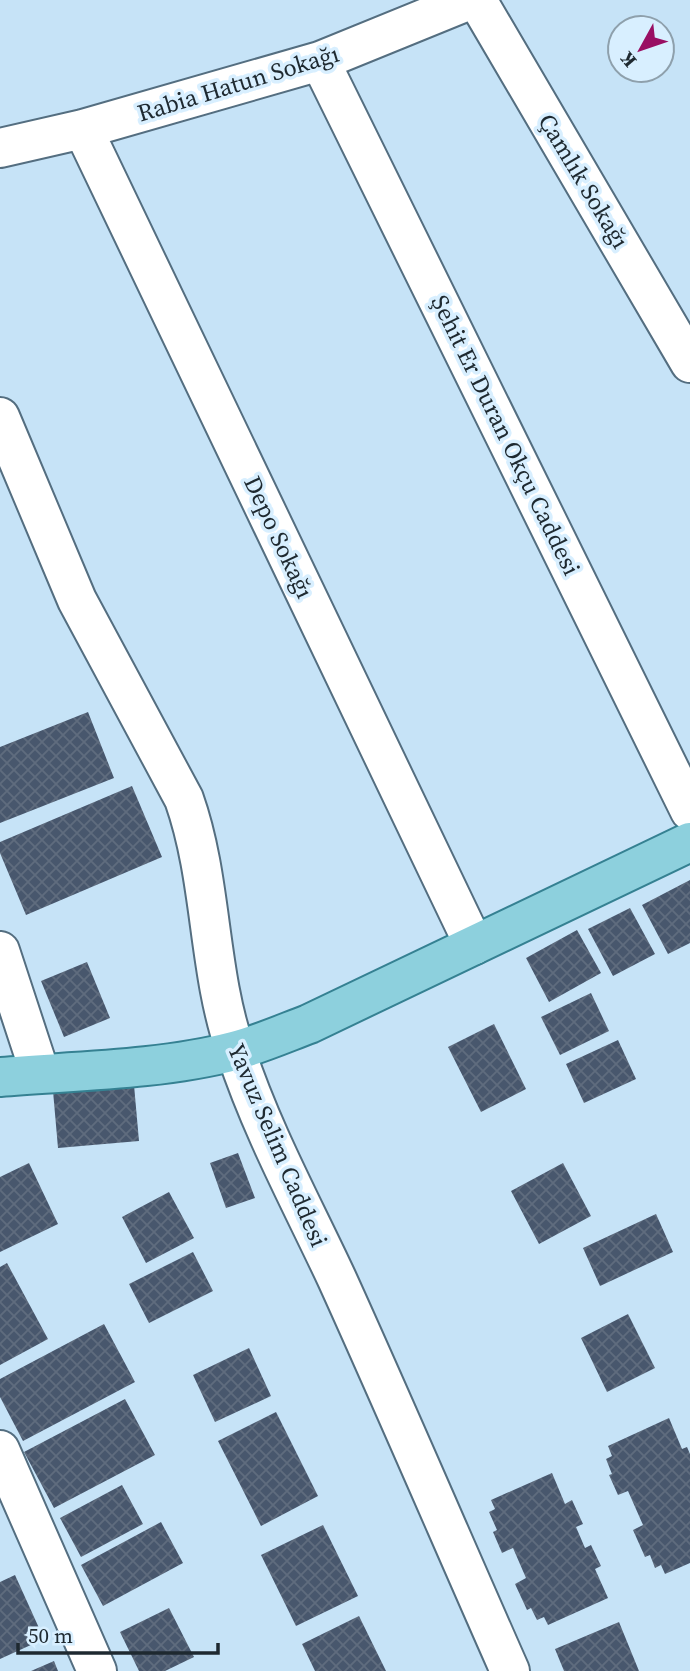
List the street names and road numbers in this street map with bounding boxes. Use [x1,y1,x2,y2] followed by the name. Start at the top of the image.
[133,37,343,129] street label: Rabia Hatun Sokağı
[531,107,637,255] street label: Çamlık Sokağı
[424,289,588,581] street label: Şehit Er Duran Okçu Caddesi
[236,470,322,604] street label: Depo Sokağı
[220,1038,336,1252] street label: Yavuz Selim Caddesi

